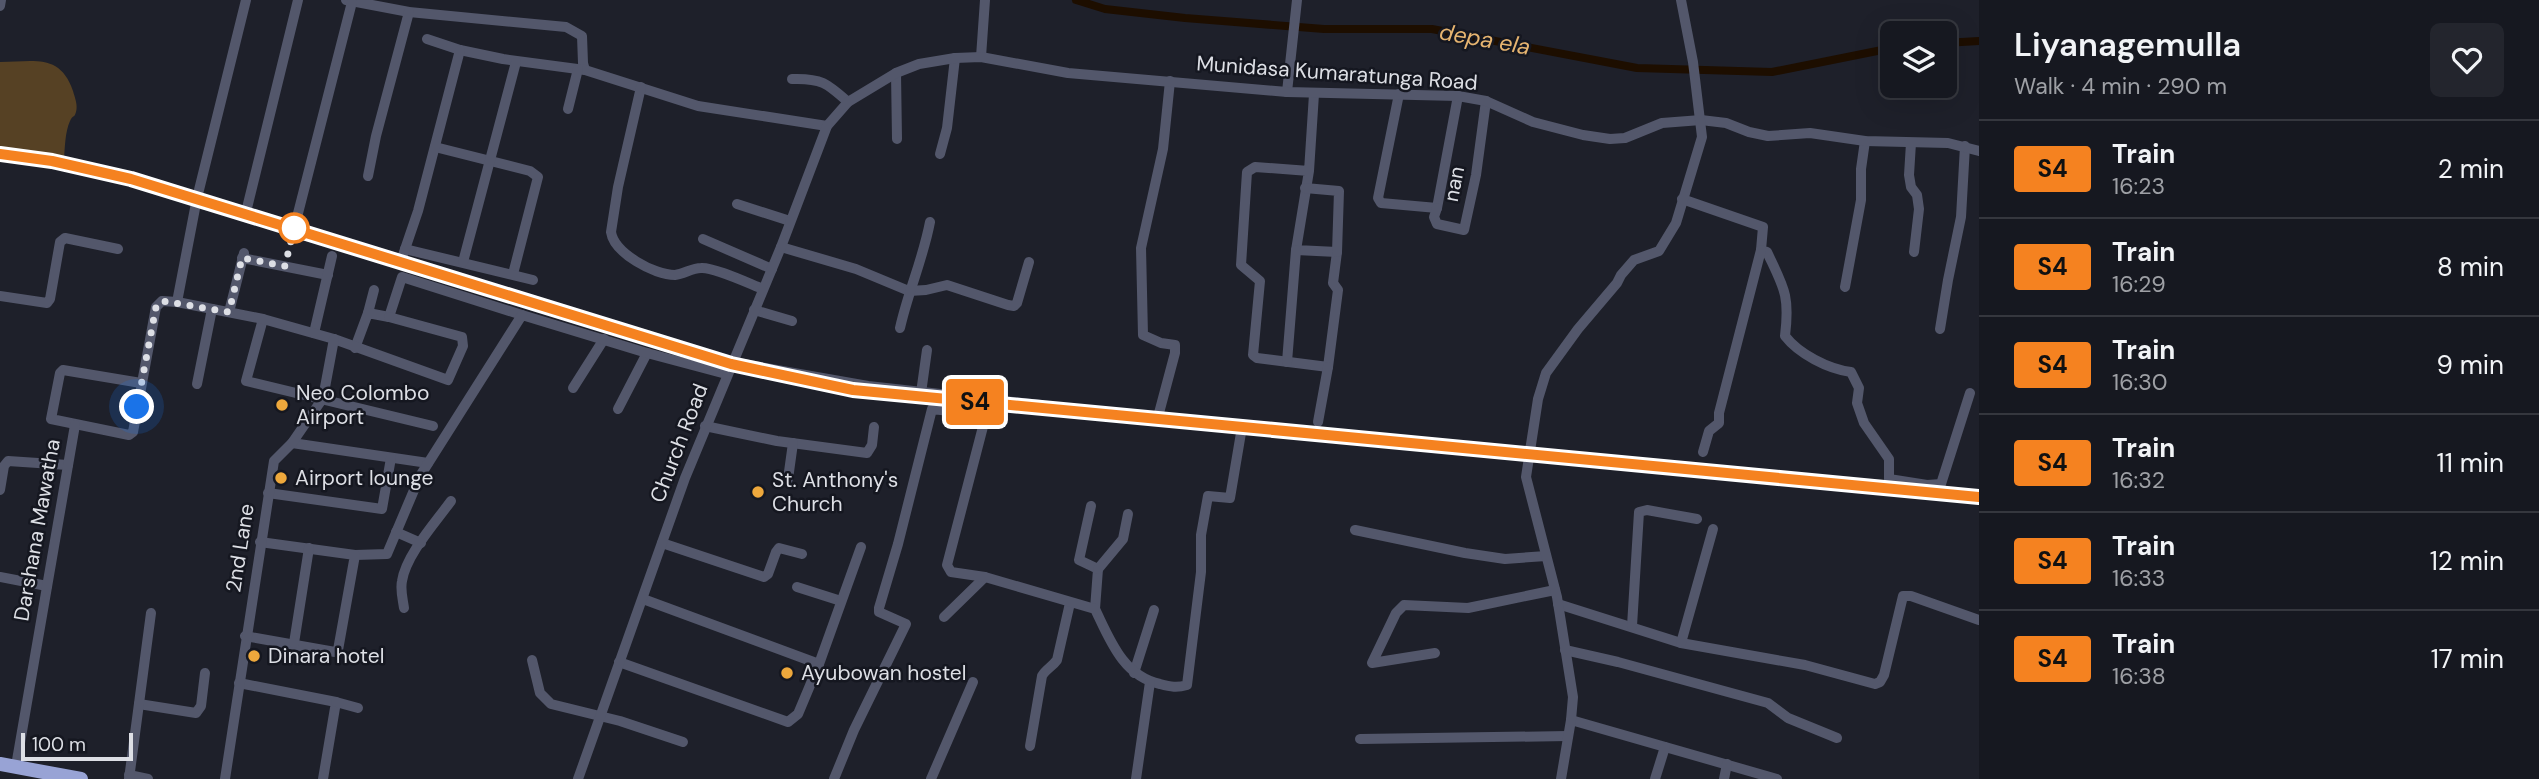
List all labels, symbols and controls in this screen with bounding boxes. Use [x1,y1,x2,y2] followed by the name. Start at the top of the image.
[1437,16,1533,62] water label: depa ela
[1880,21,1957,98] map controls
[1880,21,1957,98] button: layers
[2014,23,2241,66] text: Liyanagemulla
[2430,23,2504,97] button: heart
[1195,49,1479,97] street label: Munidasa Kumaratunga Road
[2014,71,2227,101] text: Walk · 4 min · 290 m
[2112,137,2175,171] text: Train
[2438,152,2504,186] text: 2 min
[2037,153,2068,184] text: S4
[1437,164,1471,204] street label: nan
[2112,171,2165,201] text: 16:23
[279,213,309,243] unlabelled marker
[2112,235,2175,269] text: Train
[2437,250,2504,284] text: 8 min
[2037,251,2068,282] text: S4
[2112,269,2166,299] text: 16:29
[2112,333,2175,367] text: Train
[2436,348,2504,382] text: 9 min
[2037,349,2068,380] text: S4
[2112,367,2168,397] text: 16:30
[296,379,429,431] place label: Neo Colombo Airport
[944,379,1006,425] line badge: S4
[644,380,714,506] street label: Church Road
[960,386,990,417] text: S4
[119,389,154,424] your location
[274,397,290,413] marker: Neo Colombo Airport
[2112,431,2175,465] text: Train
[7,437,67,623] street label: Darshana Mawatha
[2437,446,2504,480] text: 11 min
[2037,447,2068,478] text: S4
[295,464,433,492] place label: Airport lounge
[2112,465,2165,495] text: 16:32
[772,466,898,518] place label: St. Anthony's Church
[273,470,289,486] marker: Airport lounge
[750,484,766,500] marker: St. Anthony's Church
[219,502,261,594] street label: 2nd Lane
[2112,529,2175,563] text: Train
[2430,544,2504,578] text: 12 min
[2037,545,2068,576] text: S4
[2112,563,2165,593] text: 16:33
[2112,627,2175,661] text: Train
[268,642,384,670] place label: Dinara hotel
[2431,642,2504,676] text: 17 min
[2037,643,2068,674] text: S4
[246,648,262,664] marker: Dinara hotel
[801,659,966,687] place label: Ayubowan hostel
[2112,661,2166,691] text: 16:38
[779,665,795,681] marker: Ayubowan hostel
[21,730,133,762] scale bar
[32,732,86,757] text: 100 m

